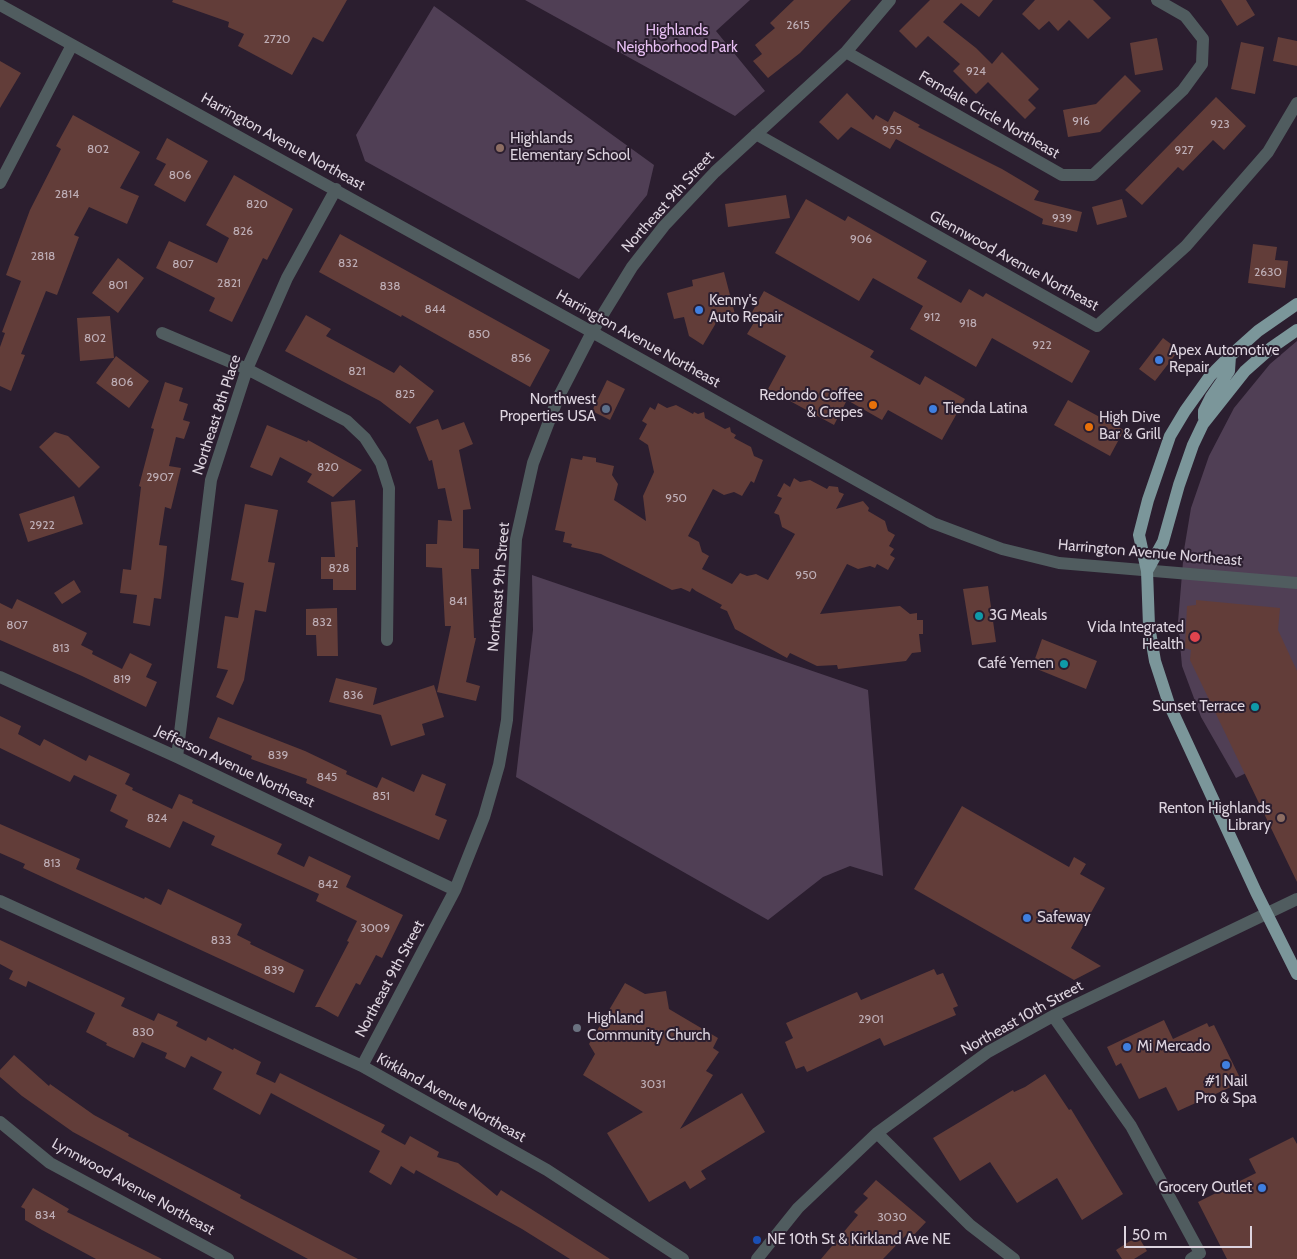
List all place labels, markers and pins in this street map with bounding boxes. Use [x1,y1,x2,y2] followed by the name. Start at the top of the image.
[510,130,630,165] place label: Highlands Elementary School
[494,142,506,154] marker: Highlands Elementary School
[709,292,782,327] place label: Kenny's Auto Repair
[693,304,705,316] marker: Kenny's Auto Repair
[1169,342,1279,377] place label: Apex Automotive Repair
[1153,354,1165,366] marker: Apex Automotive Repair
[759,387,863,422] place label: Redondo Coffee & Crepes
[500,391,596,426] place label: Northwest Properties USA
[867,399,879,411] marker: Redondo Coffee & Crepes
[943,400,1027,418] place label: Tienda Latina
[600,403,612,415] marker: Northwest Properties USA
[927,403,939,415] marker: Tienda Latina
[1099,409,1161,444] place label: High Dive Bar & Grill
[1083,421,1095,433] marker: High Dive Bar & Grill
[989,607,1047,625] place label: 3G Meals
[973,610,985,622] marker: 3G Meals
[1087,619,1184,654] place label: Vida Integrated Health
[1188,630,1202,644] marker: Vida Integrated Health
[978,655,1054,673] place label: Café Yemen
[1058,658,1070,670] marker: Café Yemen
[1152,698,1245,716] place label: Sunset Terrace
[1249,701,1261,713] marker: Sunset Terrace
[1158,800,1271,835] place label: Renton Highlands Library
[1275,812,1287,824] marker: Renton Highlands Library
[1037,909,1091,927] place label: Safeway
[1021,912,1033,924] marker: Safeway
[587,1010,711,1045] place label: Highland Community Church
[571,1022,583,1034] marker: Highland Community Church
[1137,1038,1210,1056] place label: Mi Mercado
[1121,1041,1133,1053] marker: Mi Mercado
[1220,1059,1232,1071] marker: #1 Nail Pro & Spa
[1195,1073,1257,1108] place label: #1 Nail Pro & Spa
[1159,1179,1252,1197] place label: Grocery Outlet
[1256,1182,1268,1194] marker: Grocery Outlet
[767,1231,951,1249] place label: NE 10th St & Kirkland Ave NE
[751,1234,763,1246] marker: NE 10th St & Kirkland Ave NE

